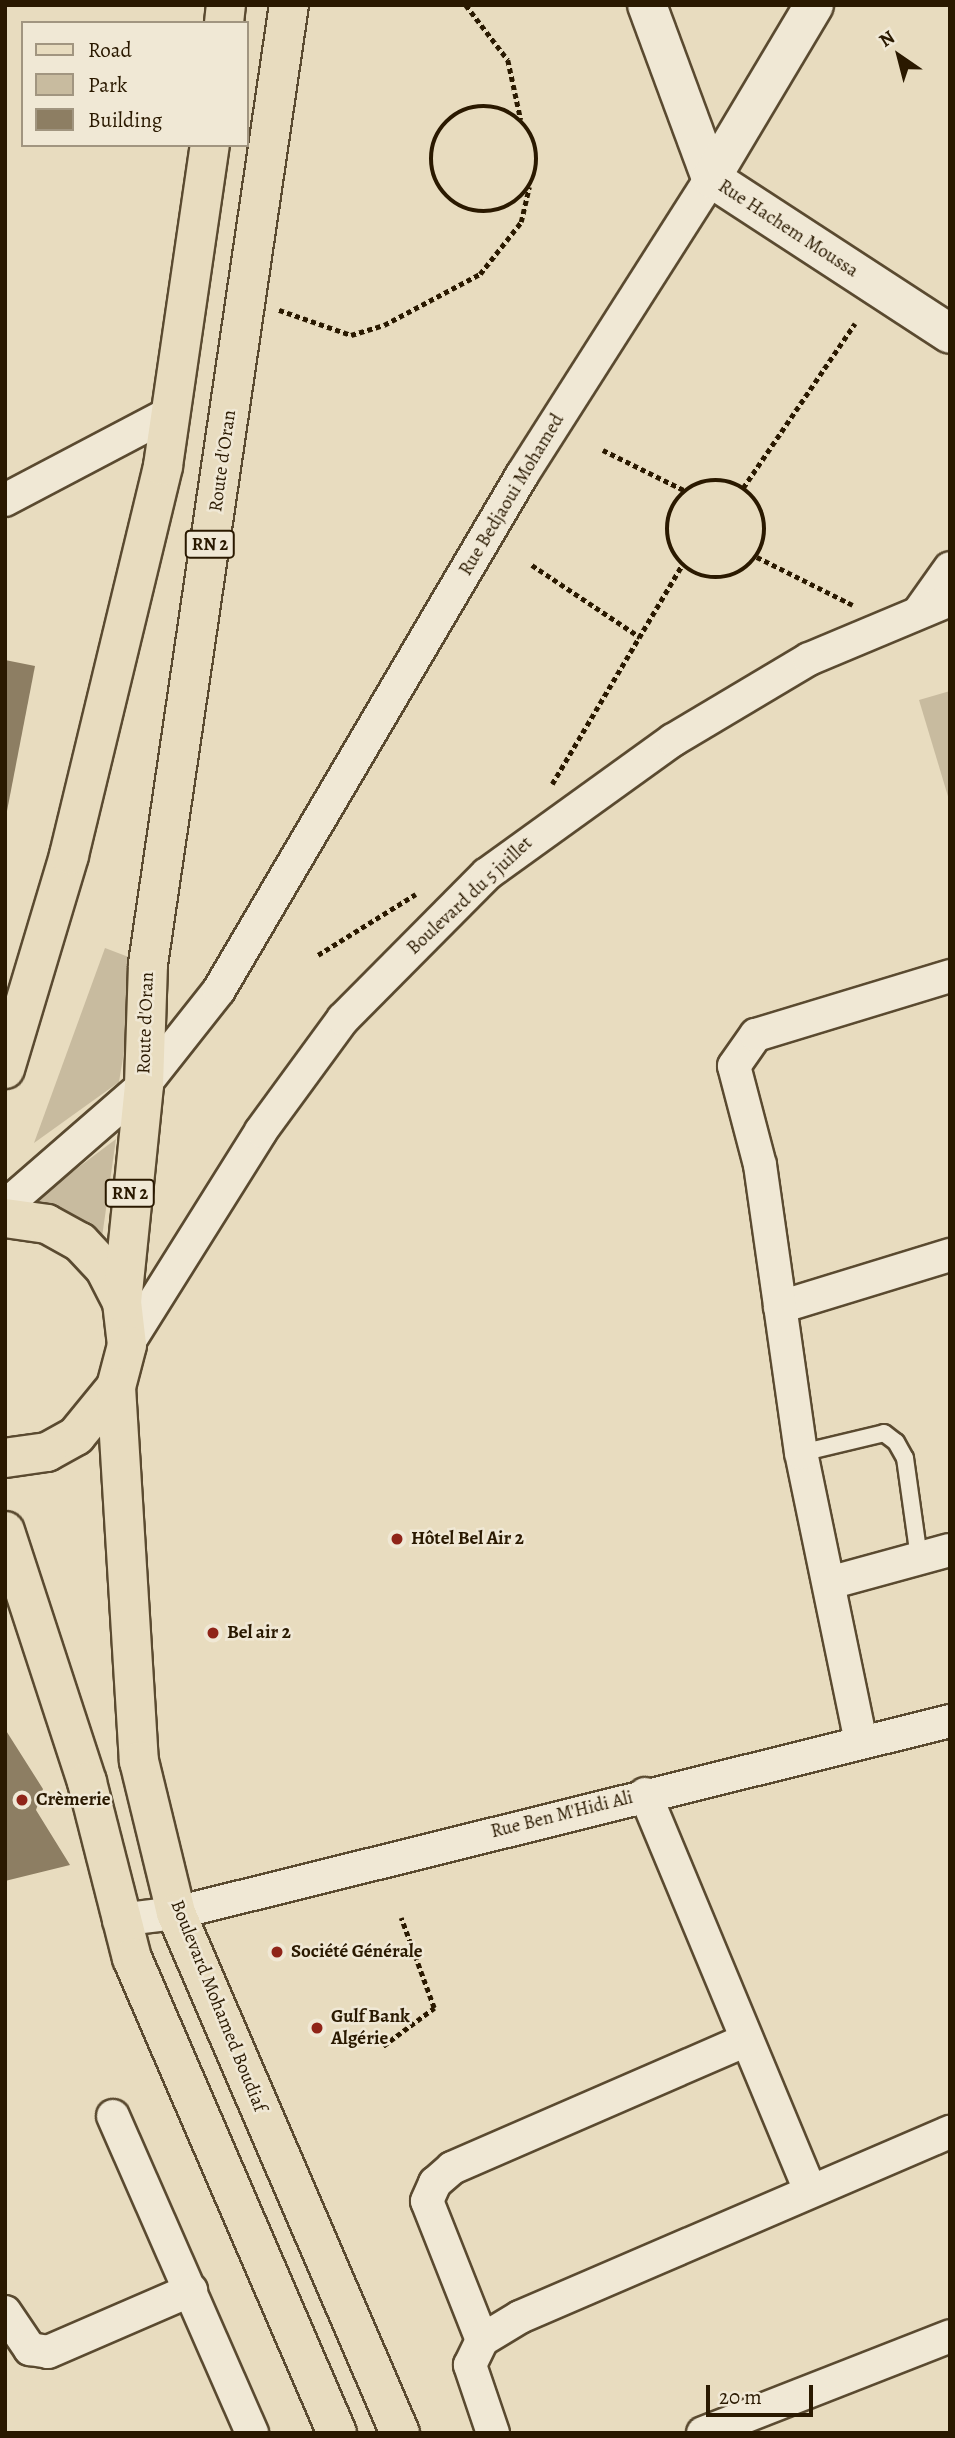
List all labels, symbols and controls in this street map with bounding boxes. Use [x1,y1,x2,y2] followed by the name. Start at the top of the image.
[21,21,248,147] legend
[864,21,934,91] north arrow
[874,24,900,53] text: N
[88,36,132,64] text: Road
[88,71,127,99] text: Park
[88,106,162,134] text: Building
[714,175,862,283] street label: Rue Hachem Moussa
[205,409,241,513] street label: Route d'Oran
[455,410,569,580] street label: Rue Bedjaoui Mohamed
[184,530,236,558] road number: RN 2
[403,832,537,960] street label: Boulevard du 5 juillet
[133,971,159,1075] street label: Route d'Oran
[104,1178,156,1208] road number: RN 2
[411,1528,524,1550] place label: Hôtel Bel Air 2
[389,1531,405,1547] marker: Hôtel Bel Air 2
[227,1622,291,1644] place label: Bel air 2
[205,1625,221,1641] marker: Bel air 2
[489,1786,635,1844] street label: Rue Ben M'Hidi Ali
[36,1789,111,1811] place label: Crèmerie
[14,1792,30,1808] marker: Crèmerie
[165,1897,271,2115] street label: Boulevard Mohamed Boudiaf
[291,1941,423,1963] place label: Société Générale
[269,1944,285,1960] marker: Société Générale
[331,2006,410,2050] place label: Gulf Bank Algérie
[309,2020,325,2036] marker: Gulf Bank Algérie
[710,2372,817,2416] scale bar
[719,2383,762,2411] text: 20 m

